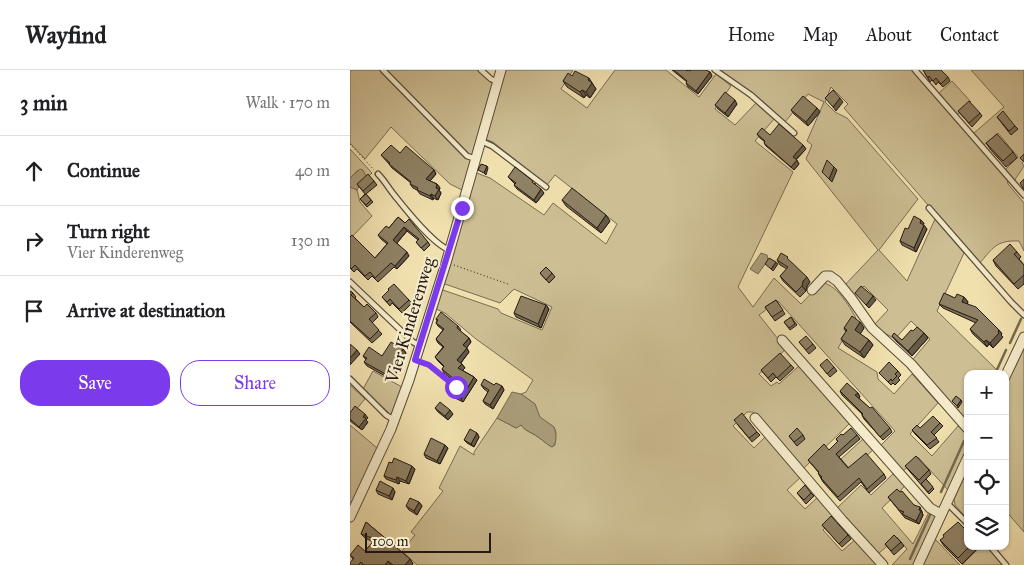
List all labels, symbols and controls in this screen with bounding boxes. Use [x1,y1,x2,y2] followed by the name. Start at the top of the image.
[25,20,107,50] text: Wayfind
[728,24,775,46] text: Home
[803,24,838,46] text: Map
[866,24,912,46] text: About
[940,24,999,46] text: Contact
[20,90,68,116] text: 3 min
[246,93,330,112] text: Walk · 170 m
[20,157,48,185] icon: ahead
[67,159,140,182] text: Continue
[295,161,330,180] text: 40 m
[451,197,474,220] route end
[67,220,150,243] text: Turn right
[20,227,48,255] icon: right
[291,231,330,250] text: 130 m
[67,243,183,262] text: Vier Kinderenweg
[380,254,441,387] street label: Vier Kinderenweg
[20,297,48,325] icon: arrive
[67,299,225,322] text: Arrive at destination
[20,360,170,406] button: Save
[180,360,330,406] button: Share
[964,370,1009,550] map controls
[964,370,1009,415] button: +
[445,376,468,399] route start
[964,415,1009,460] button: −
[964,460,1009,505] button: locate
[964,505,1009,550] button: layers
[365,530,491,553] scale bar
[372,533,409,550] text: 100 m

